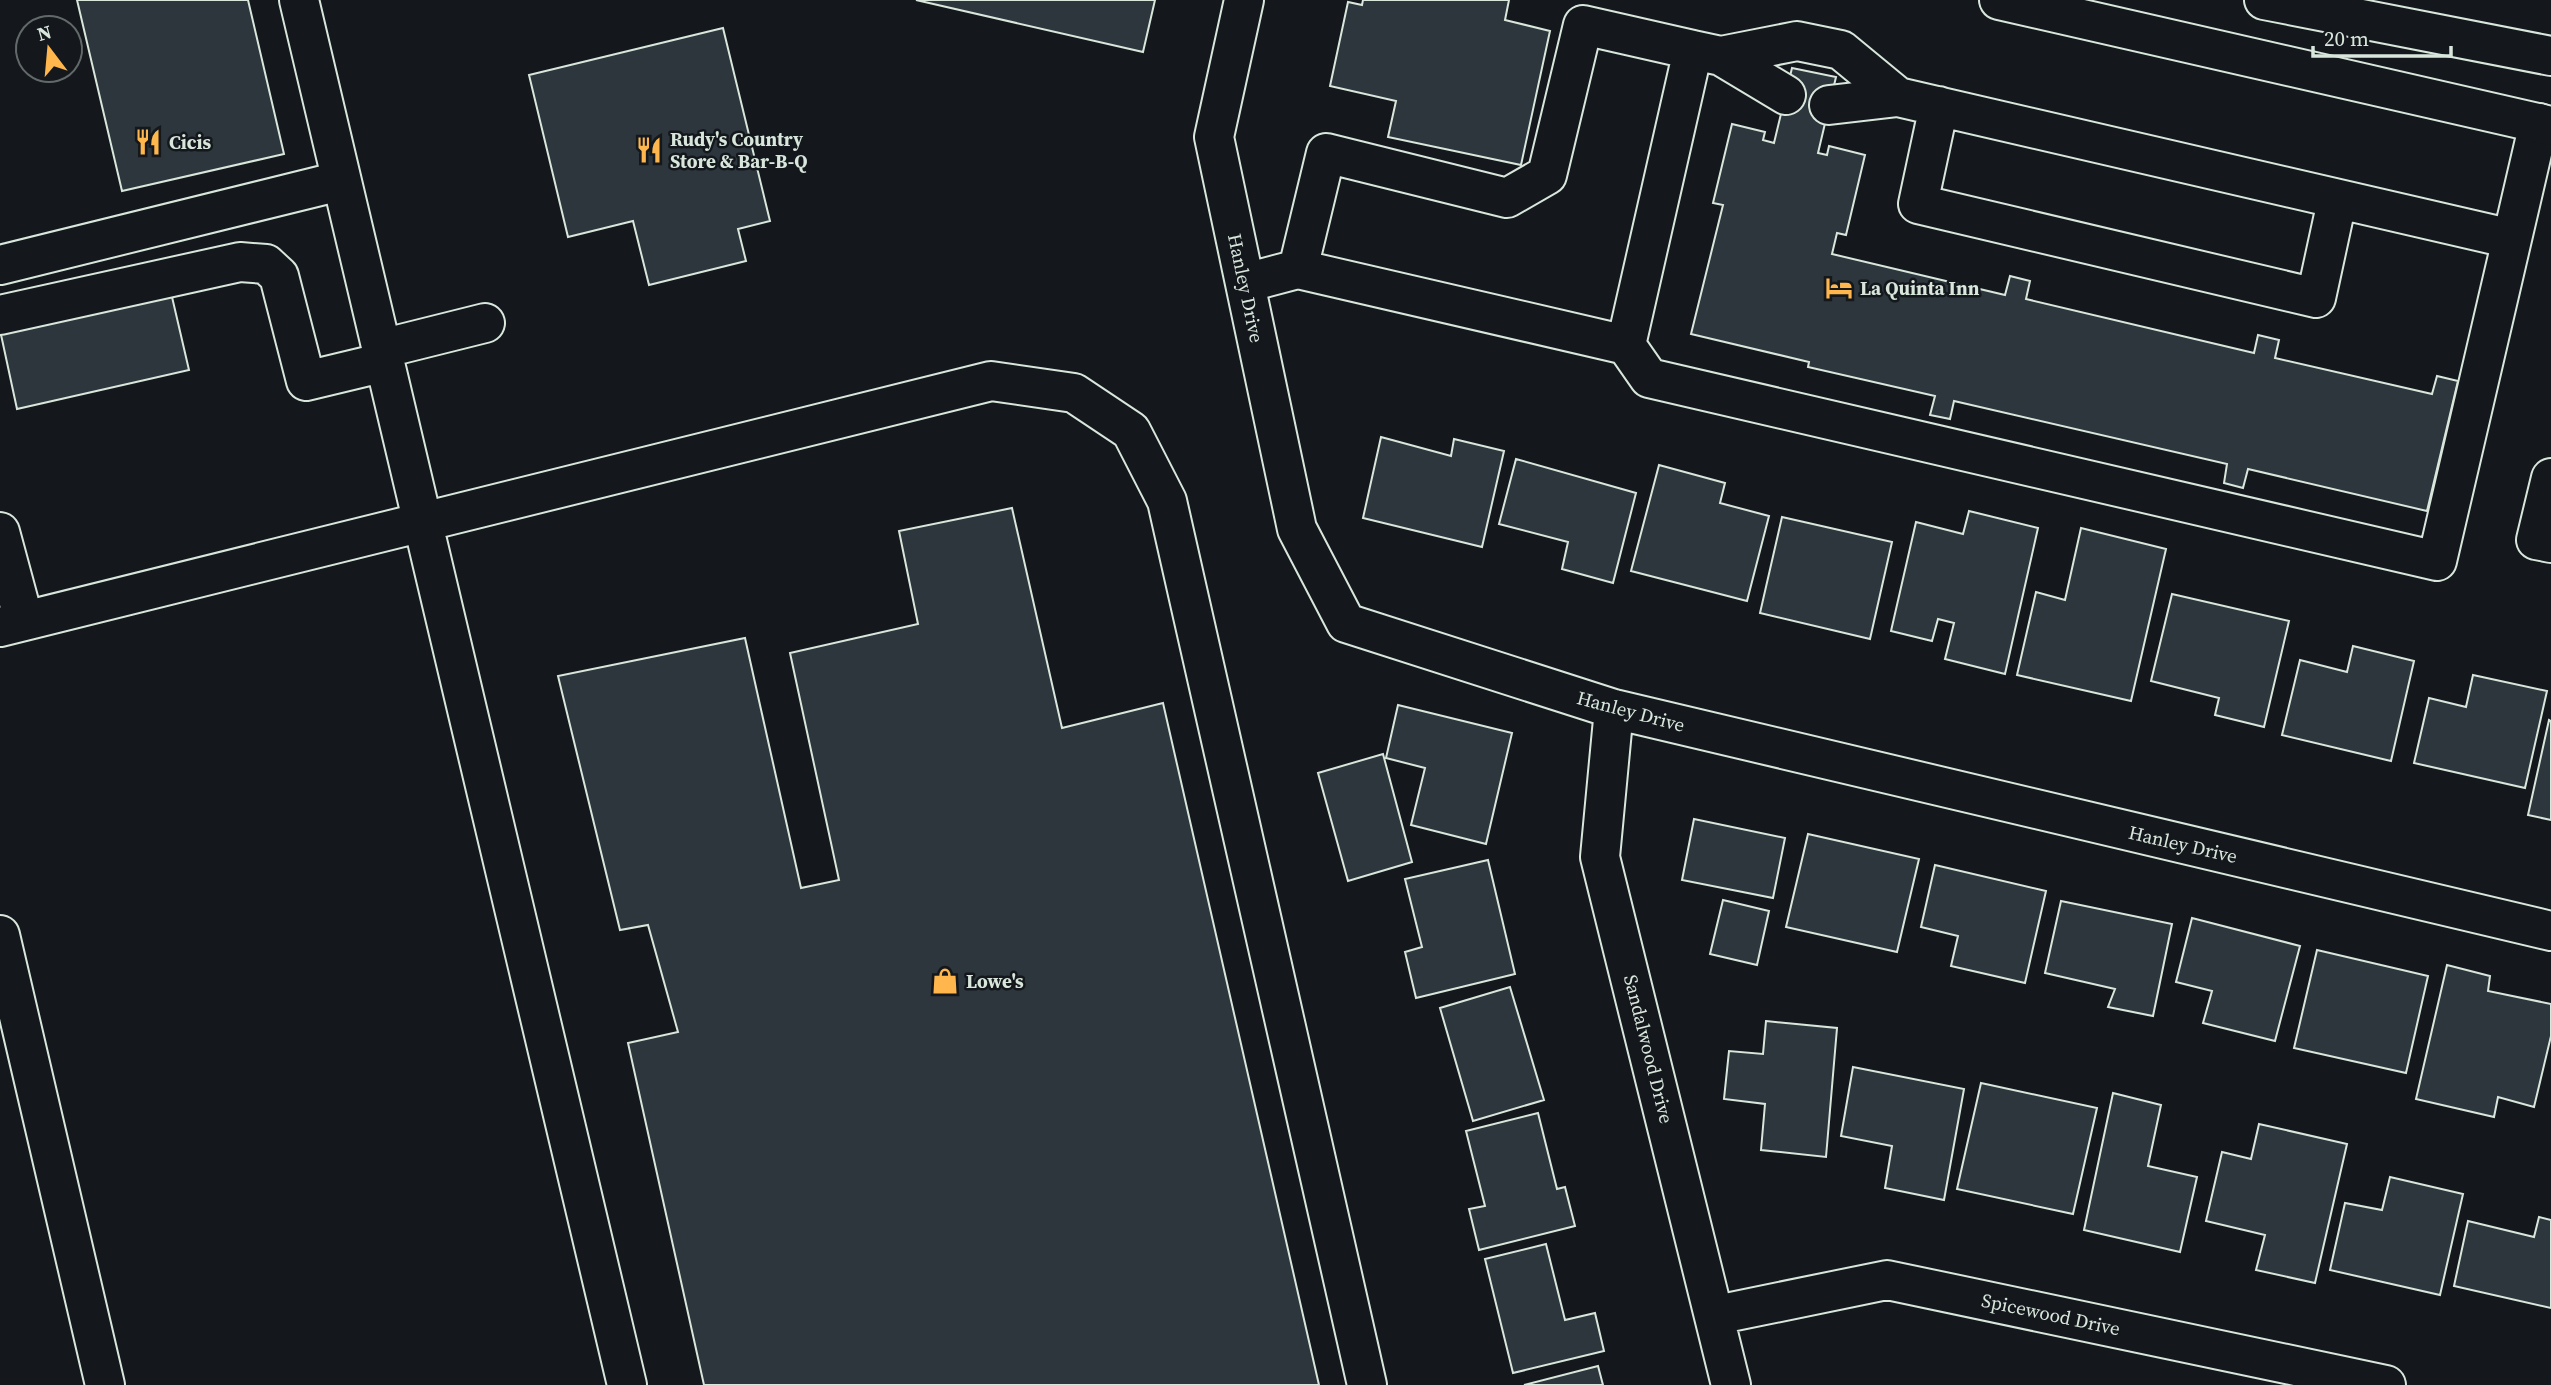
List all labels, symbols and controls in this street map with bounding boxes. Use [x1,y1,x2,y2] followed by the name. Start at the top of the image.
[14,14,84,84] north arrow
[2313,14,2451,58] scale bar
[34,18,55,47] text: N
[2324,24,2369,53] text: 20 m
[670,126,808,174] place label: Rudy's Country Store & Bar-B-Q
[133,127,163,157] restaurant icon: Cicis
[169,129,212,155] place label: Cicis
[634,135,664,165] restaurant icon: Rudy's Country Store & Bar-B-Q
[1222,231,1270,345] street label: Hanley Drive
[1824,273,1854,303] hotel icon: La Quinta Inn
[1860,275,1980,301] place label: La Quinta Inn
[1574,684,1688,738] street label: Hanley Drive
[2126,819,2240,869] street label: Hanley Drive
[930,966,960,996] shop icon: Lowe's
[966,968,1024,994] place label: Lowe's
[1618,972,1680,1126] street label: Sandalwood Drive
[1979,1287,2123,1341] street label: Spicewood Drive

